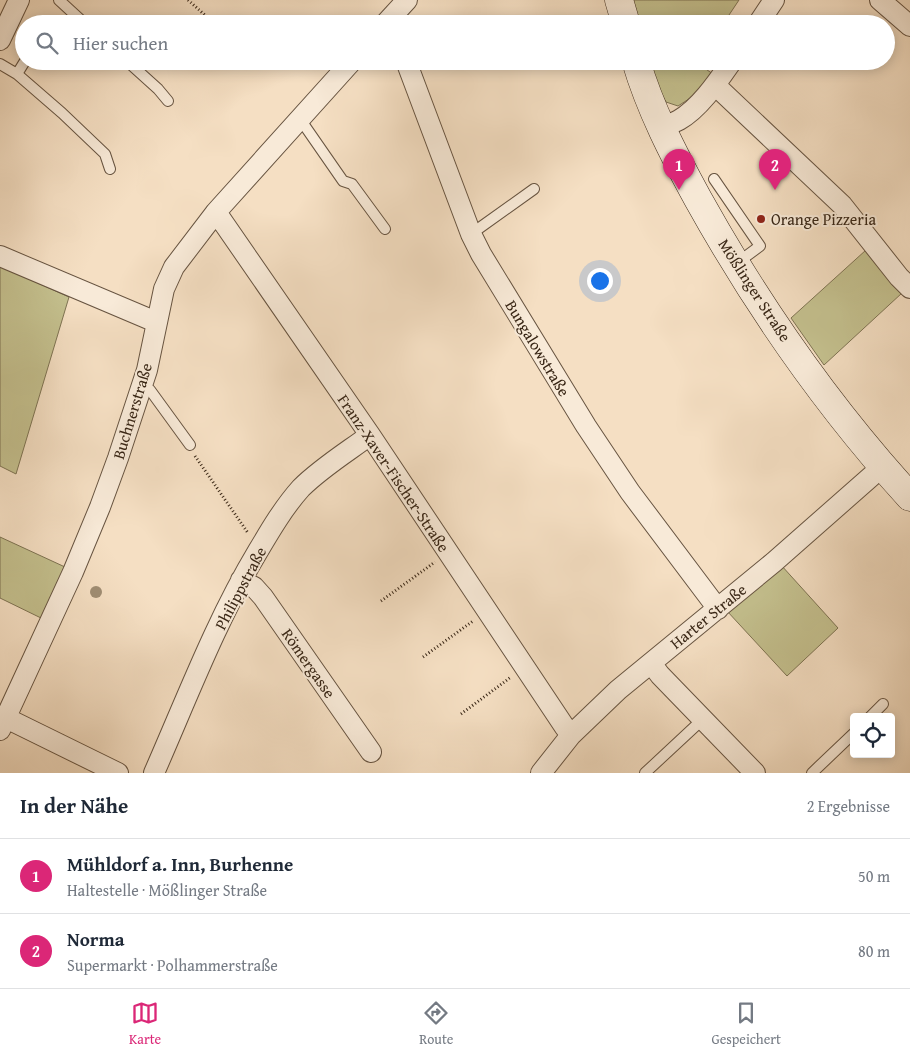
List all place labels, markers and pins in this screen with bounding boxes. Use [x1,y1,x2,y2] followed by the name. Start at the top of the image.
[663,149,695,190] pin: 1
[759,149,791,190] pin: 2
[771,207,876,231] place label: Orange Pizzeria
[755,213,767,225] marker: Orange Pizzeria

